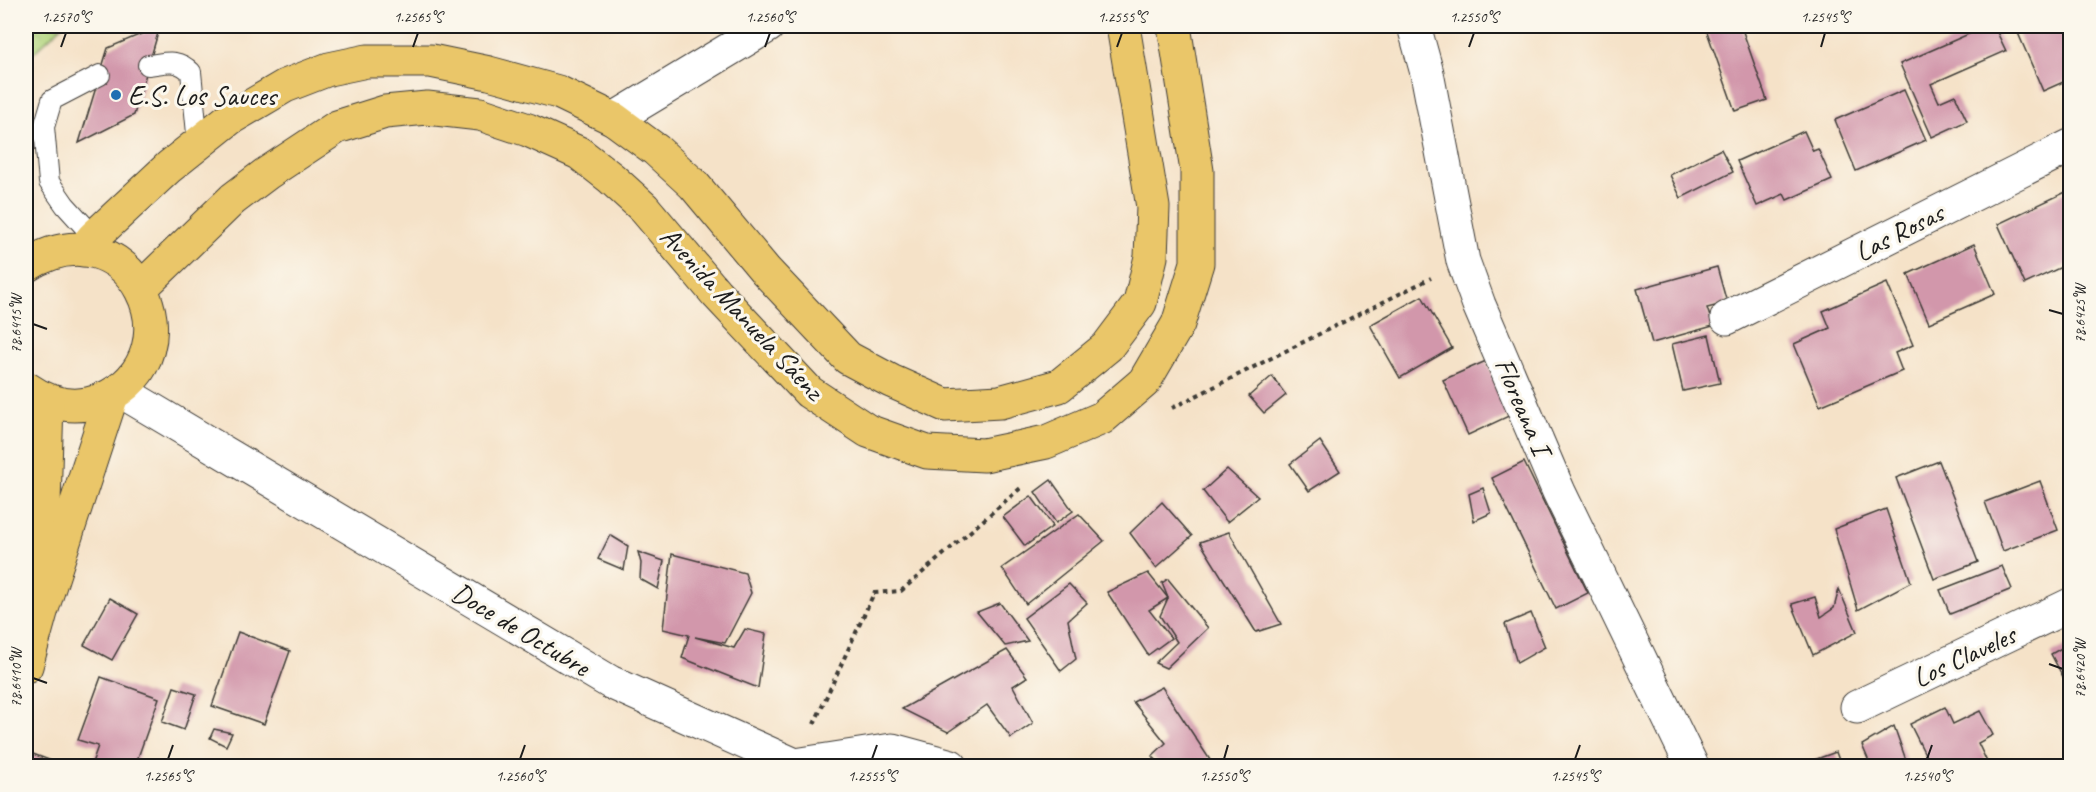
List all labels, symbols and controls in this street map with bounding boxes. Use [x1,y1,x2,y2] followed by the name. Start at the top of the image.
[42,8,93,27] text: 1.2570°S
[394,8,445,27] text: 1.2565°S
[746,8,797,27] text: 1.2560°S
[1098,8,1149,27] text: 1.2555°S
[1450,8,1501,27] text: 1.2550°S
[1801,8,1852,27] text: 1.2545°S
[128,78,279,113] place label: E.S. Los Sauces
[109,88,123,102] marker: E.S. Los Sauces
[1849,194,1951,269] street label: Las Rosas
[653,219,833,408] street label: Avenida Manuela Sáenz
[2071,282,2090,343] text: 78.6425°W
[7,292,26,353] text: 78.6415°W
[1487,353,1561,465] street label: Floreana I
[446,574,598,685] street label: Doce de Octubre
[1907,616,2023,695] street label: Los Claveles
[2071,637,2090,698] text: 78.6420°W
[7,646,26,707] text: 78.6410°W
[144,767,195,786] text: 1.2565°S
[496,767,547,786] text: 1.2560°S
[848,767,899,786] text: 1.2555°S
[1200,767,1251,786] text: 1.2550°S
[1551,767,1602,786] text: 1.2545°S
[1903,767,1954,786] text: 1.2540°S

